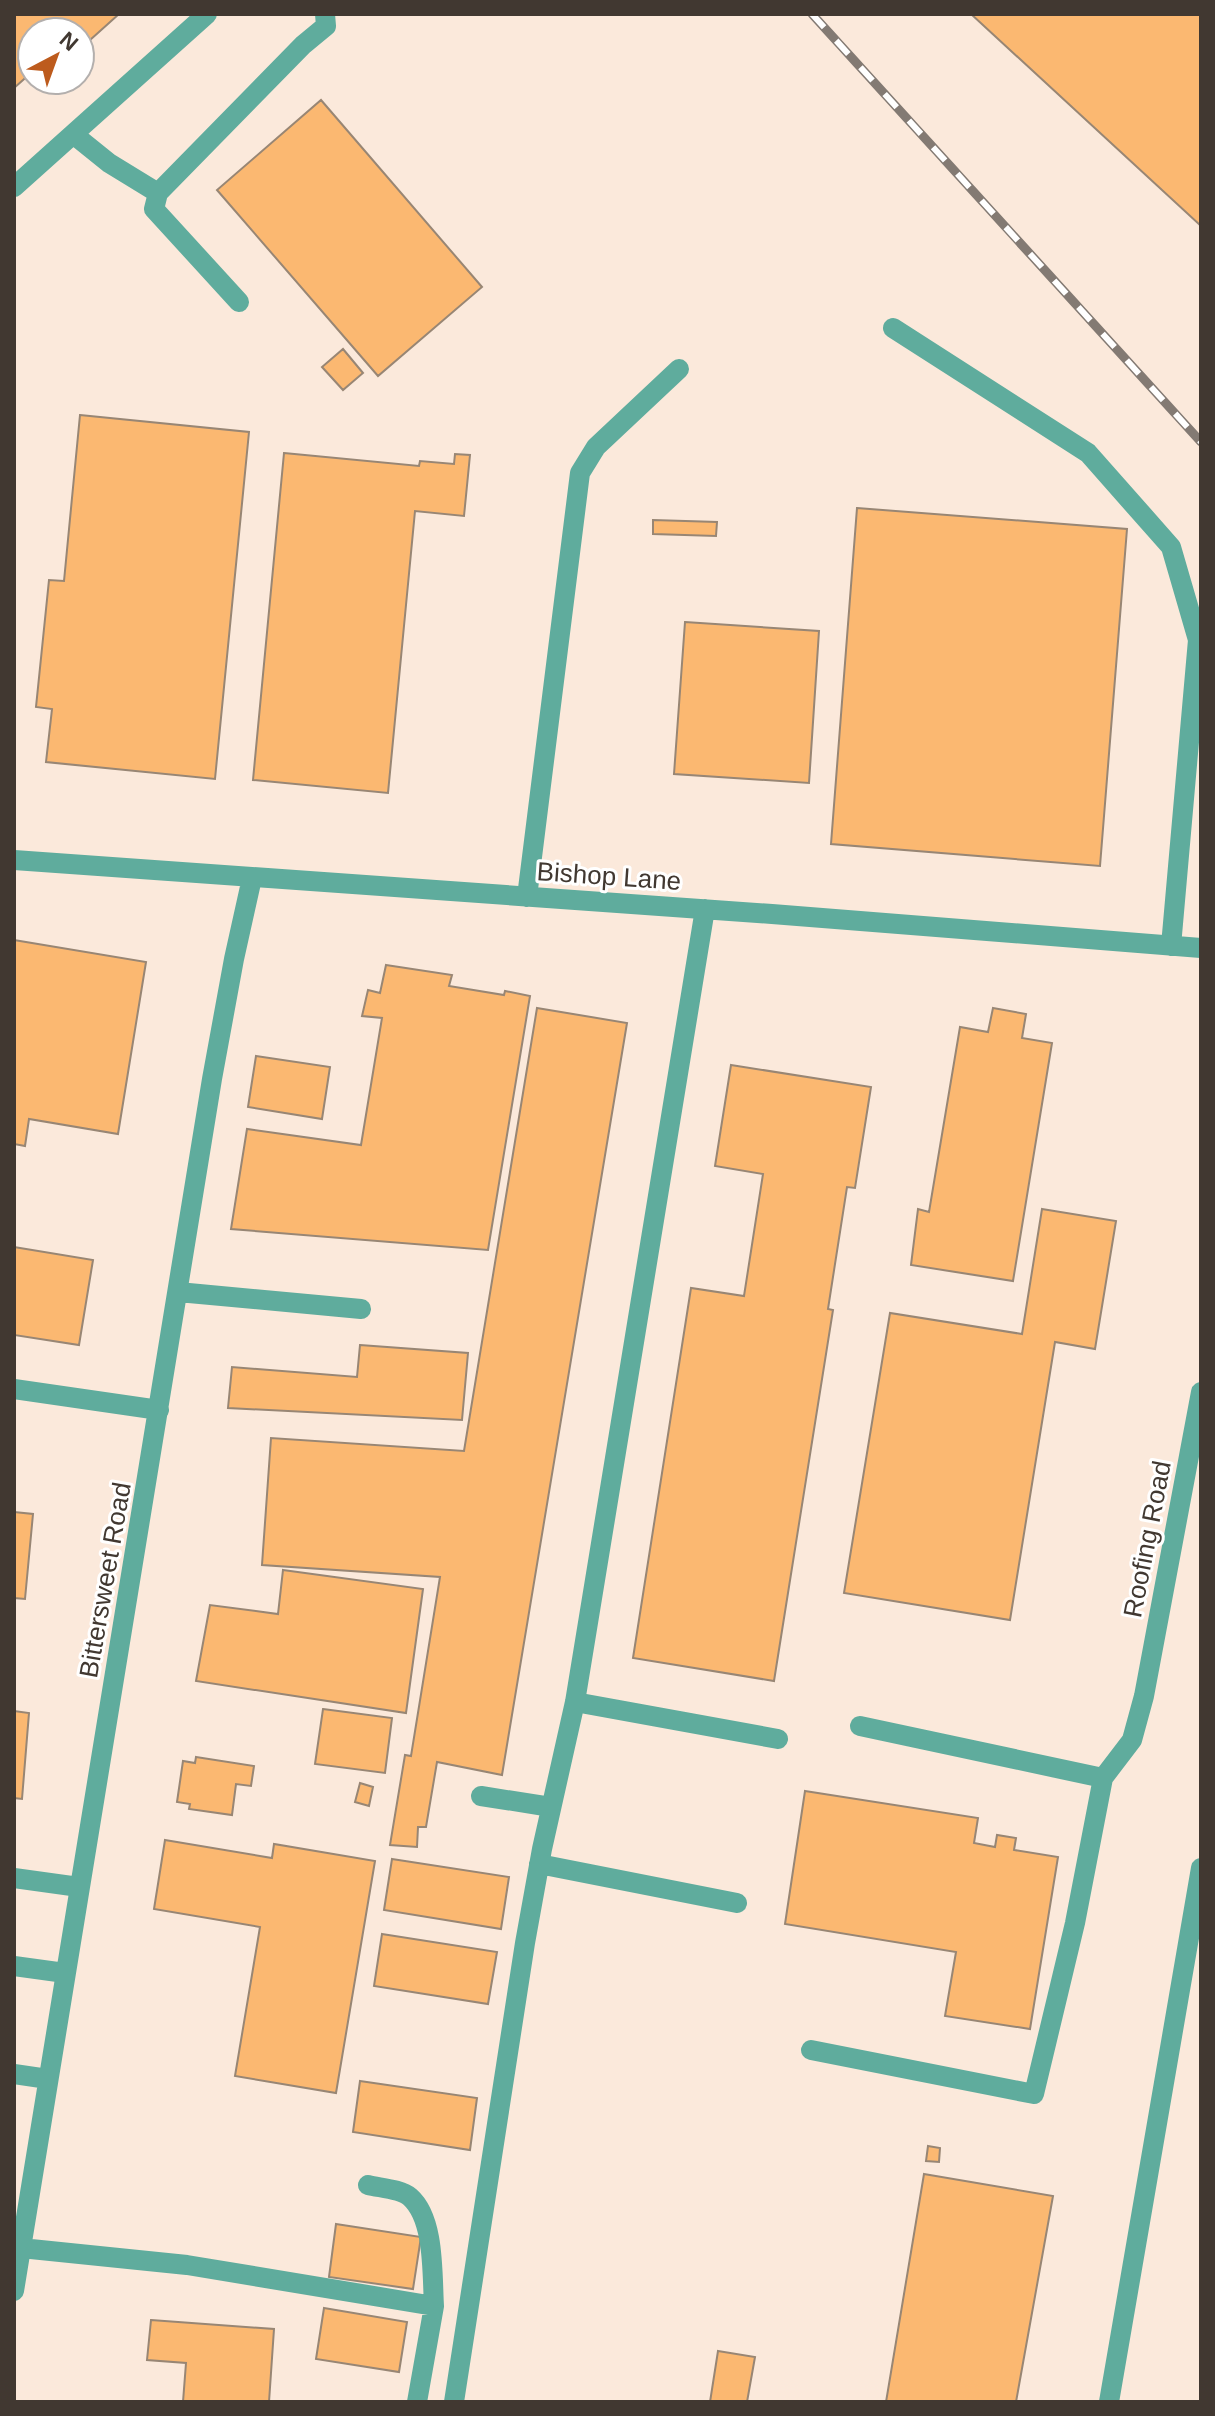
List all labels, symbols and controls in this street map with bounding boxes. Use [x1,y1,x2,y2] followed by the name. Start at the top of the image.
[16,16,96,96] north arrow
[55,27,83,56] text: N
[536,856,682,896] street label: Bishop Lane
[1117,1458,1177,1620] street label: Roofing Road
[73,1480,137,1680] street label: Bittersweet Road

